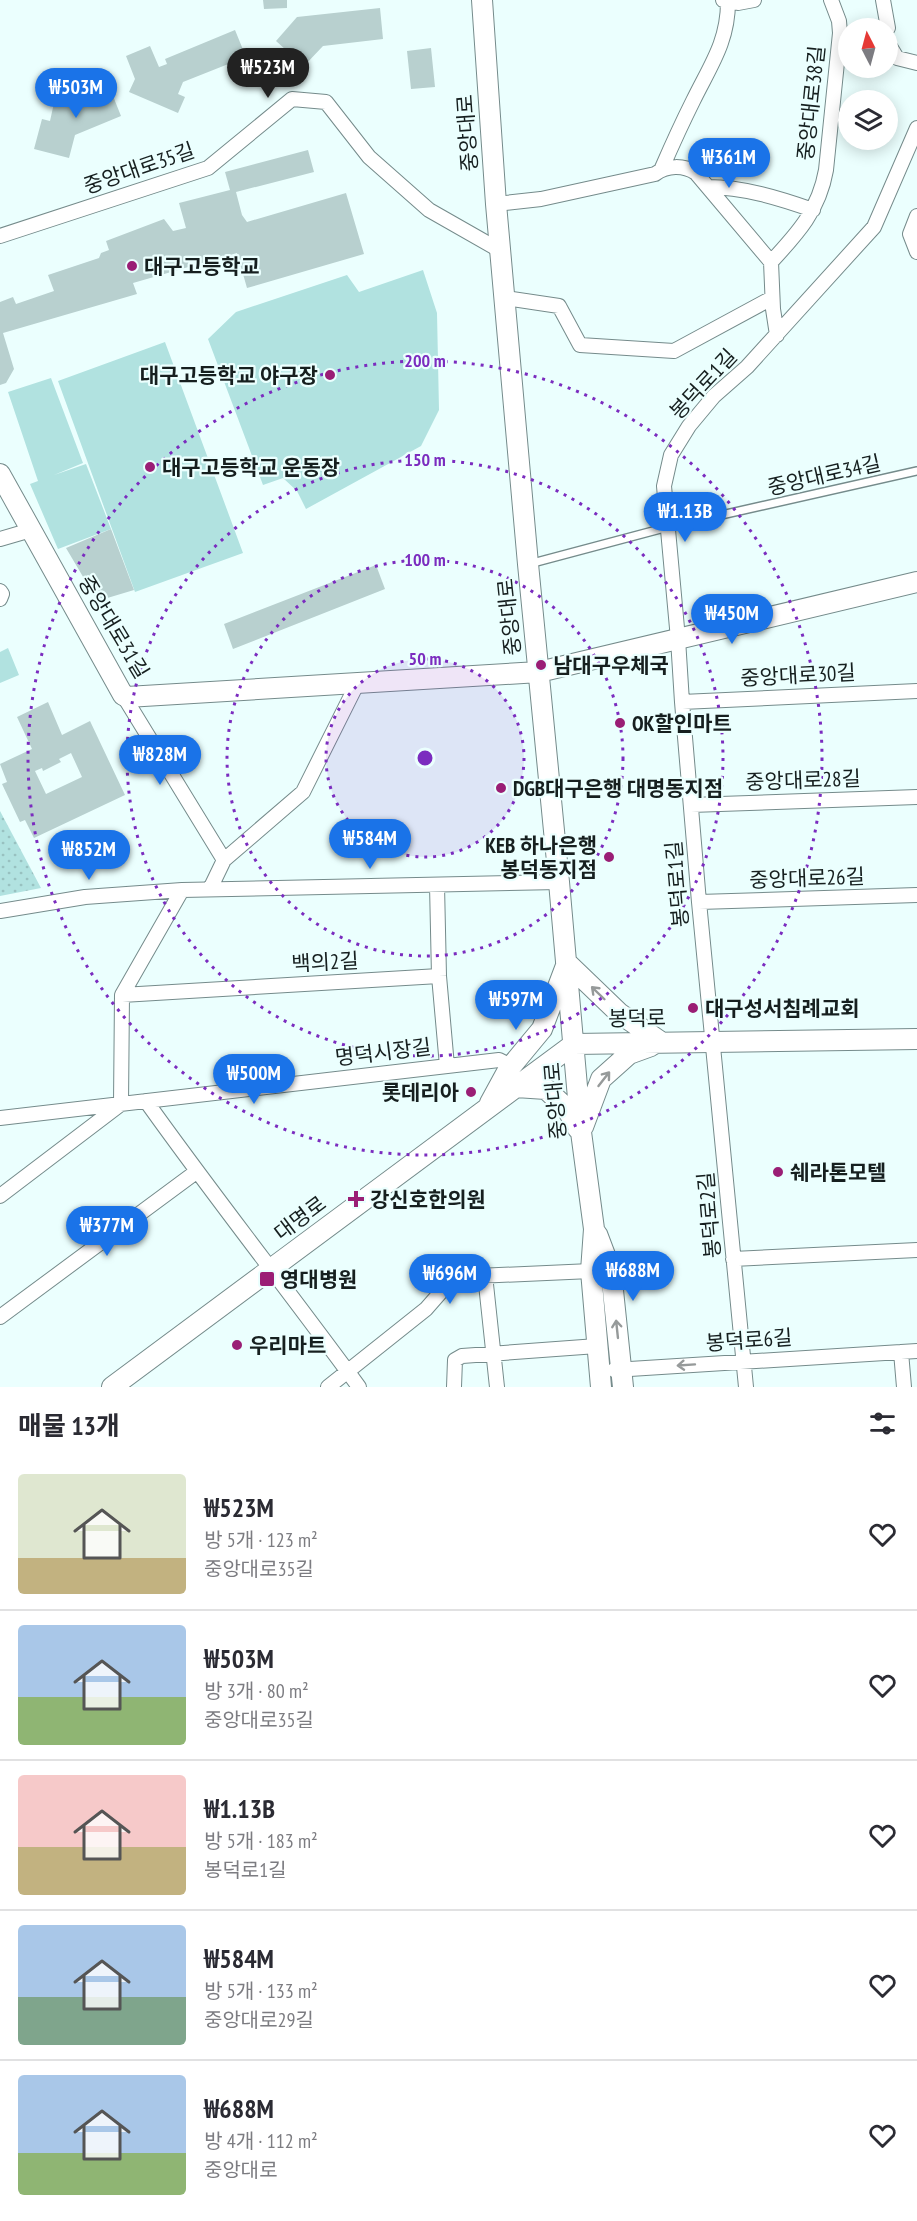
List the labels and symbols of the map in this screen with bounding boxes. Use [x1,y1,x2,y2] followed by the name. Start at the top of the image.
[838,18,898,78] north arrow
[792,44,830,162] street label: 중앙대로38길
[226,48,310,99] pin: ₩523M
[34,68,118,119] pin: ₩503M
[451,94,483,172] street label: 중앙대로
[80,136,198,200] street label: 중앙대로35길
[687,138,771,189] pin: ₩361M
[144,253,260,280] place label: 대구고등학교
[125,259,139,273] marker: 대구고등학교
[664,343,742,425] street label: 봉덕로1길
[404,349,446,372] text: 200 m
[140,362,318,389] place label: 대구고등학교 야구장
[323,368,337,382] marker: 대구고등학교 야구장
[404,448,446,471] text: 150 m
[765,449,883,501] street label: 중앙대로34길
[162,454,340,481] place label: 대구고등학교 운동장
[143,460,157,474] marker: 대구고등학교 운동장
[636,492,734,543] pin: ₩1.13B
[404,548,446,571] text: 100 m
[73,571,155,683] street label: 중앙대로31길
[492,577,526,657] street label: 중앙대로
[690,594,774,645] pin: ₩450M
[409,647,441,670] text: 50 m
[553,652,669,679] place label: 남대구우체국
[534,658,548,672] marker: 남대구우체국
[740,658,856,692] street label: 중앙대로30길
[632,710,732,737] place label: OK할인마트
[613,716,627,730] marker: OK할인마트
[118,735,202,786] pin: ₩828M
[415,748,435,768] centre of rings
[745,764,861,796] street label: 중앙대로28길
[513,775,723,802] place label: DGB대구은행 대명동지점
[494,781,508,795] marker: DGB대구은행 대명동지점
[328,819,412,870] pin: ₩584M
[47,830,131,881] pin: ₩852M
[485,832,597,883] place label: KEB 하나은행 봉덕동지점
[660,840,694,928] street label: 봉덕로1길
[602,850,616,864] marker: KEB 하나은행 봉덕동지점
[749,862,865,894] street label: 중앙대로26길
[291,947,359,977] street label: 백의2길
[474,980,558,1031] pin: ₩597M
[591,986,606,1000] one-way arrow
[705,995,860,1022] place label: 대구성서침례교회
[686,1001,700,1015] marker: 대구성서침례교회
[608,1004,666,1032] street label: 봉덕로
[333,1033,433,1071] street label: 명덕시장길
[212,1054,296,1105] pin: ₩500M
[538,1061,572,1141] street label: 중앙대로
[597,1071,610,1087] one-way arrow
[382,1079,459,1106] place label: 롯데리아
[464,1085,478,1099] marker: 롯데리아
[790,1159,887,1186] place label: 쉐라톤모텔
[771,1165,785,1179] marker: 쉐라톤모텔
[692,1171,726,1259] street label: 봉덕로2길
[370,1186,486,1213] place label: 강신호한의원
[269,1190,331,1246] street label: 대명로
[347,1190,365,1208] marker: 강신호한의원
[65,1206,149,1257] pin: ₩377M
[591,1251,675,1302] pin: ₩688M
[408,1254,492,1305] pin: ₩696M
[280,1266,357,1293] place label: 영대병원
[258,1270,276,1288] marker: 영대병원
[611,1319,622,1339] one-way arrow
[705,1324,793,1356] street label: 봉덕로6길
[249,1332,326,1359] place label: 우리마트
[230,1338,244,1352] marker: 우리마트
[676,1360,696,1371] one-way arrow

